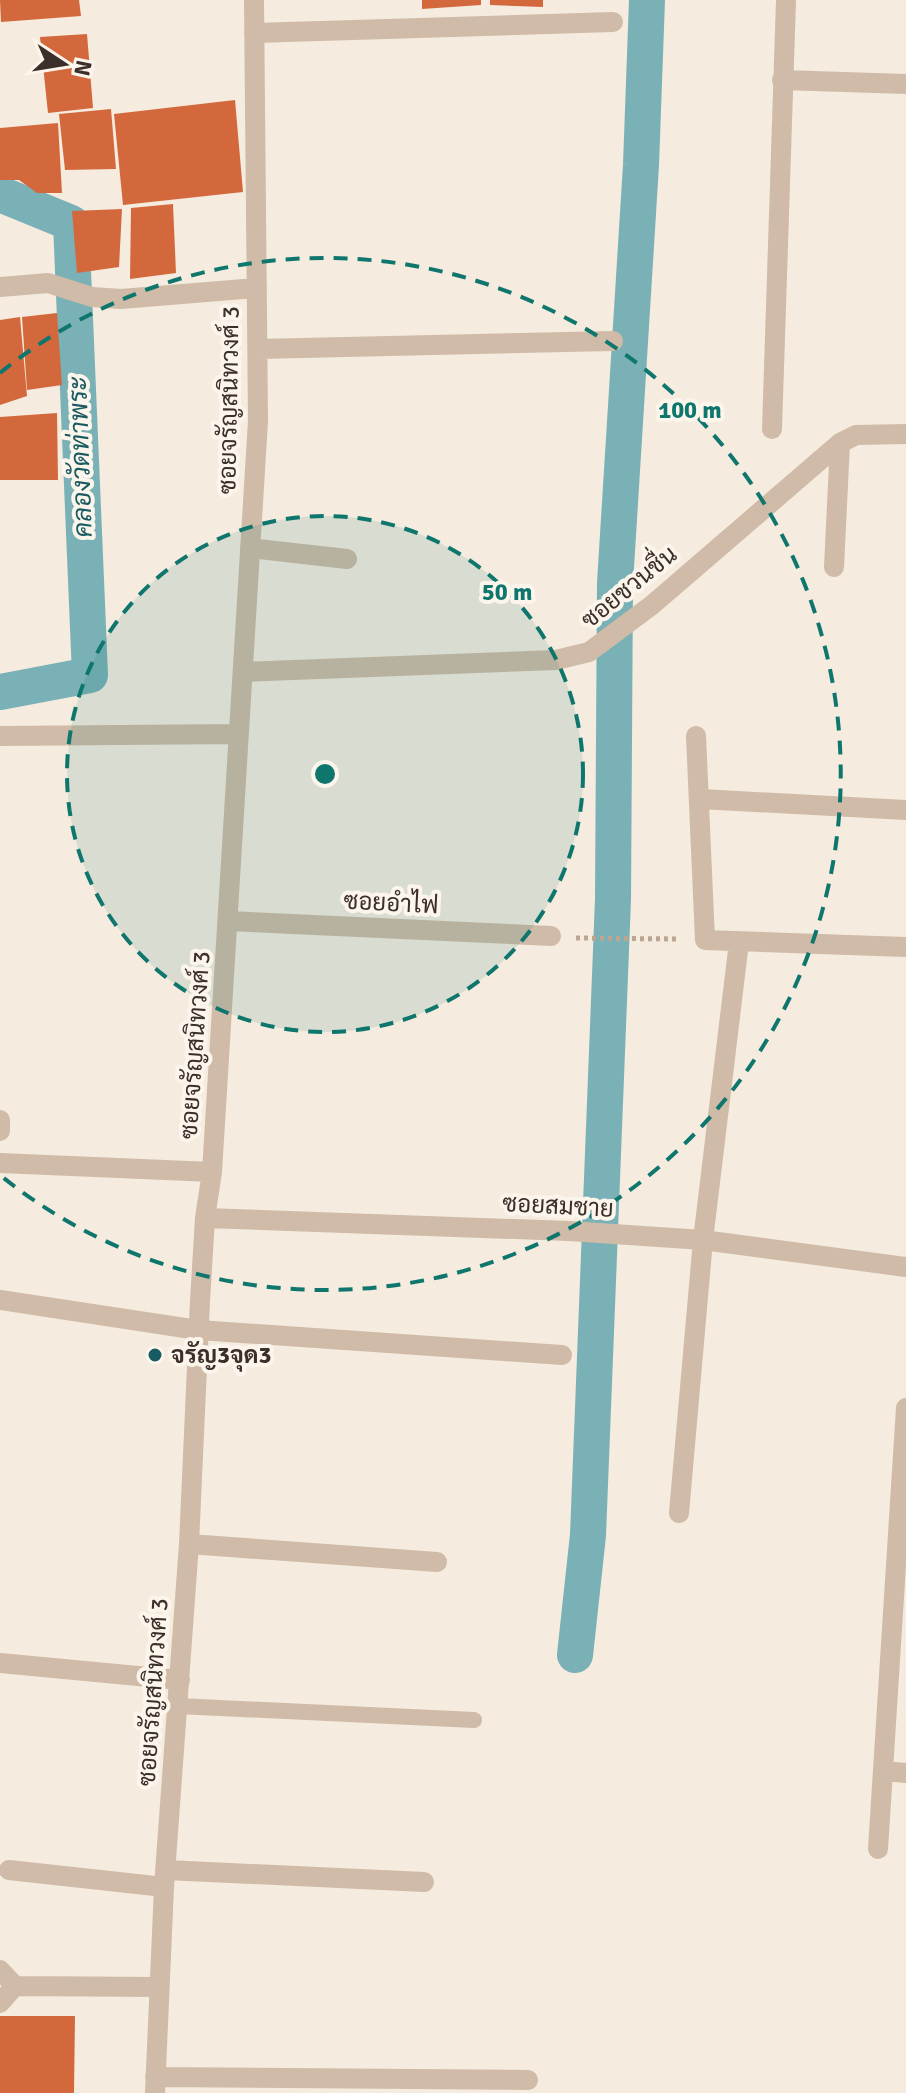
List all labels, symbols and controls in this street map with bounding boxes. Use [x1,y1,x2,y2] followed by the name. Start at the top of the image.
[24,24,104,104] north arrow
[68,58,98,78] text: N
[211,306,246,494] street label: ซอยจรัญสนิทวงศ์ 3
[61,376,100,538] water label: คลองวัดท่าพระ
[658,395,722,425] text: 100 m
[571,535,683,635] street label: ซอยชวนชื่น
[482,577,532,607] text: 50 m
[311,760,339,788] centre of rings
[343,885,439,920] street label: ซอยอำไฟ
[172,950,217,1140] street label: ซอยจรัญสนิทวงศ์ 3
[502,1188,614,1224] street label: ซอยสมชาย
[171,1340,271,1372] place label: จรัญ3จุด3
[146,1346,164,1364] marker: จรัญ3จุด3
[130,1597,175,1787] street label: ซอยจรัญสนิทวงศ์ 3

